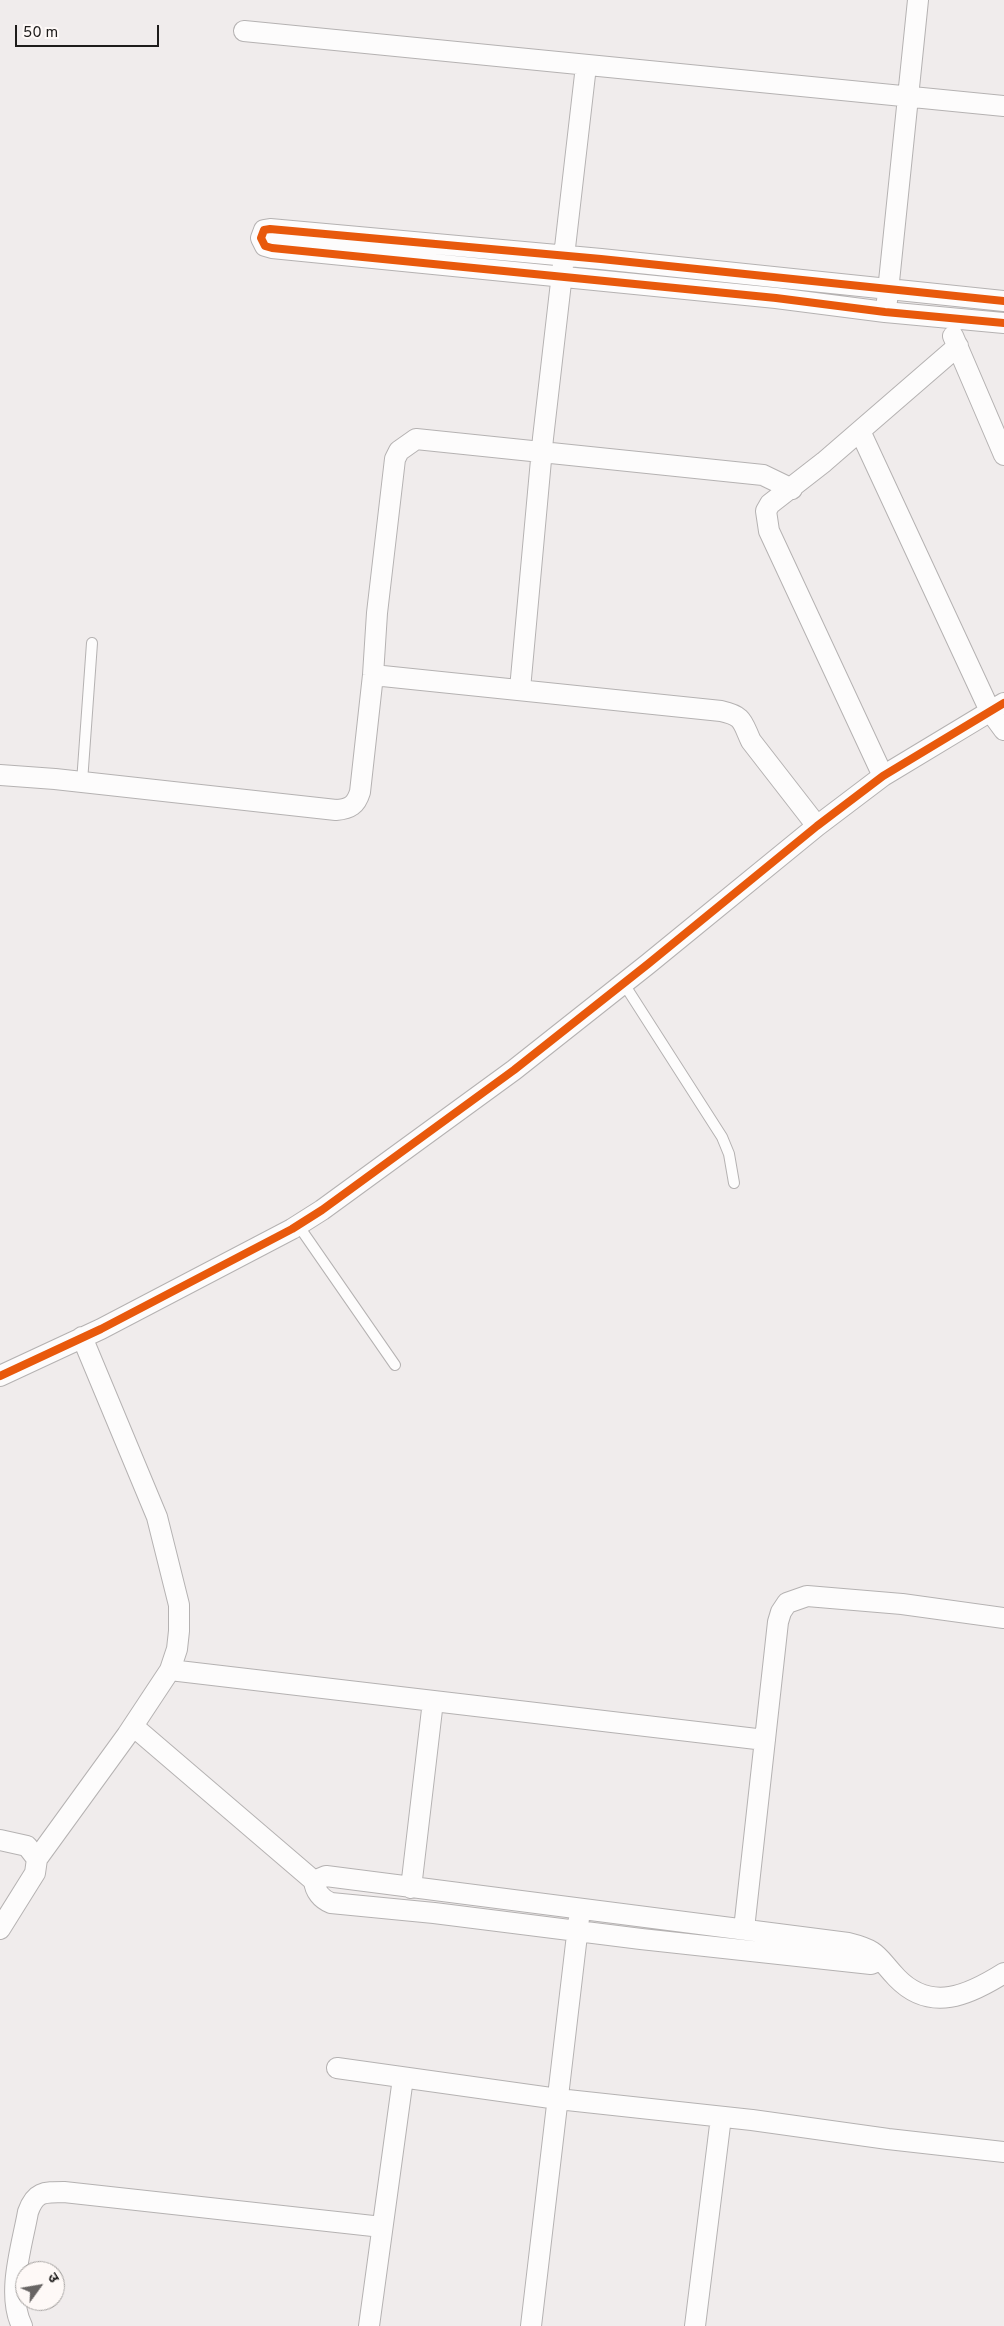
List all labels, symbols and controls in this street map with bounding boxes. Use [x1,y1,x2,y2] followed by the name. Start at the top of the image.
[18,15,161,47] scale bar
[23,24,58,43] text: 50 m
[15,2261,65,2311] north arrow
[43,2270,62,2286] text: उ

